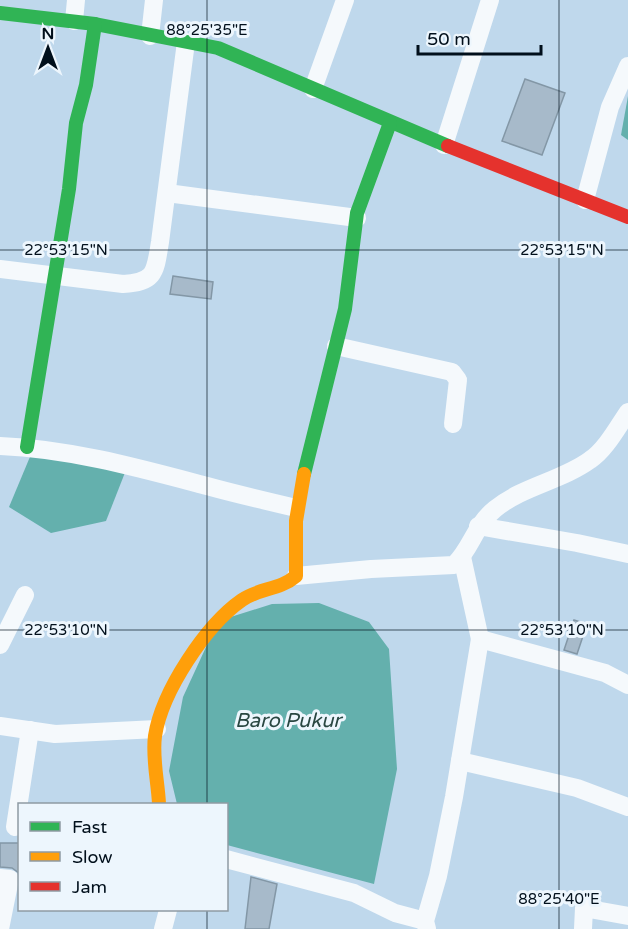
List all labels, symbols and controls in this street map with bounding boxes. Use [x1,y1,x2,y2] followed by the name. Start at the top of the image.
[18,18,78,78] north arrow
[418,18,541,56] scale bar
[166,21,248,39] text: 88°25'35"E
[42,24,54,44] text: N
[427,28,471,50] text: 50 m
[24,241,108,259] text: 22°53'15"N
[520,241,604,259] text: 22°53'15"N
[24,621,108,639] text: 22°53'10"N
[520,621,604,639] text: 22°53'10"N
[235,709,343,733] water label: Baro Pukur
[18,803,228,911] legend
[72,816,107,838] text: Fast
[72,846,113,868] text: Slow
[72,876,107,898] text: Jam
[518,890,600,908] text: 88°25'40"E

